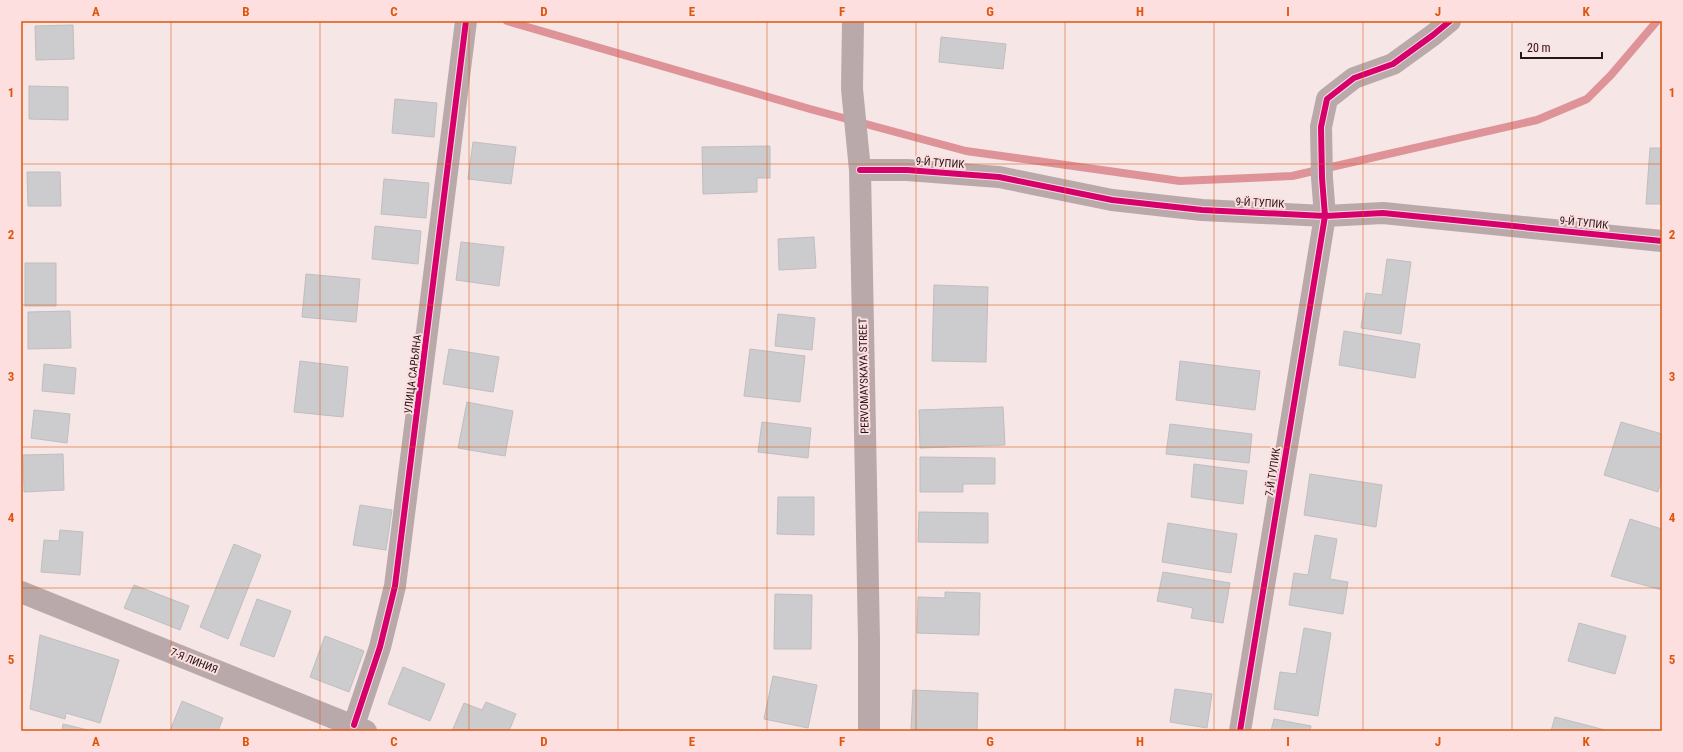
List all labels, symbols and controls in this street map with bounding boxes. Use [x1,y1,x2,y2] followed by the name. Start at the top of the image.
[92,4,100,19] text: A
[242,4,250,19] text: B
[390,4,398,19] text: C
[540,4,548,19] text: D
[689,4,696,19] text: E
[839,4,845,19] text: F
[986,4,994,19] text: G
[1136,4,1144,19] text: H
[1286,4,1290,19] text: I
[1435,4,1441,19] text: J
[1582,4,1590,19] text: K
[1521,34,1602,60] scale bar
[1527,41,1551,55] text: 20 m
[8,85,14,100] text: 1
[1669,85,1675,100] text: 1
[915,155,966,171] street label: 9-Й ТУПИК
[1235,195,1286,211] street label: 9-Й ТУПИК
[1559,214,1610,232] street label: 9-Й ТУПИК
[8,227,15,242] text: 2
[1669,227,1676,242] text: 2
[856,318,872,434] street label: PERVOMAYSKAYA STREET
[402,333,424,414] street label: УЛИЦА САРЬЯНА
[8,369,14,384] text: 3
[1669,369,1675,384] text: 3
[1263,446,1283,497] street label: 7-Й ТУПИК
[8,510,15,525] text: 4
[1669,510,1676,525] text: 4
[168,646,220,676] street label: 7-Я ЛИНИЯ
[8,652,15,667] text: 5
[1669,652,1676,667] text: 5
[92,734,100,749] text: A
[242,734,250,749] text: B
[390,734,398,749] text: C
[540,734,548,749] text: D
[689,734,696,749] text: E
[839,734,845,749] text: F
[986,734,994,749] text: G
[1136,734,1144,749] text: H
[1286,734,1290,749] text: I
[1435,734,1441,749] text: J
[1582,734,1590,749] text: K

